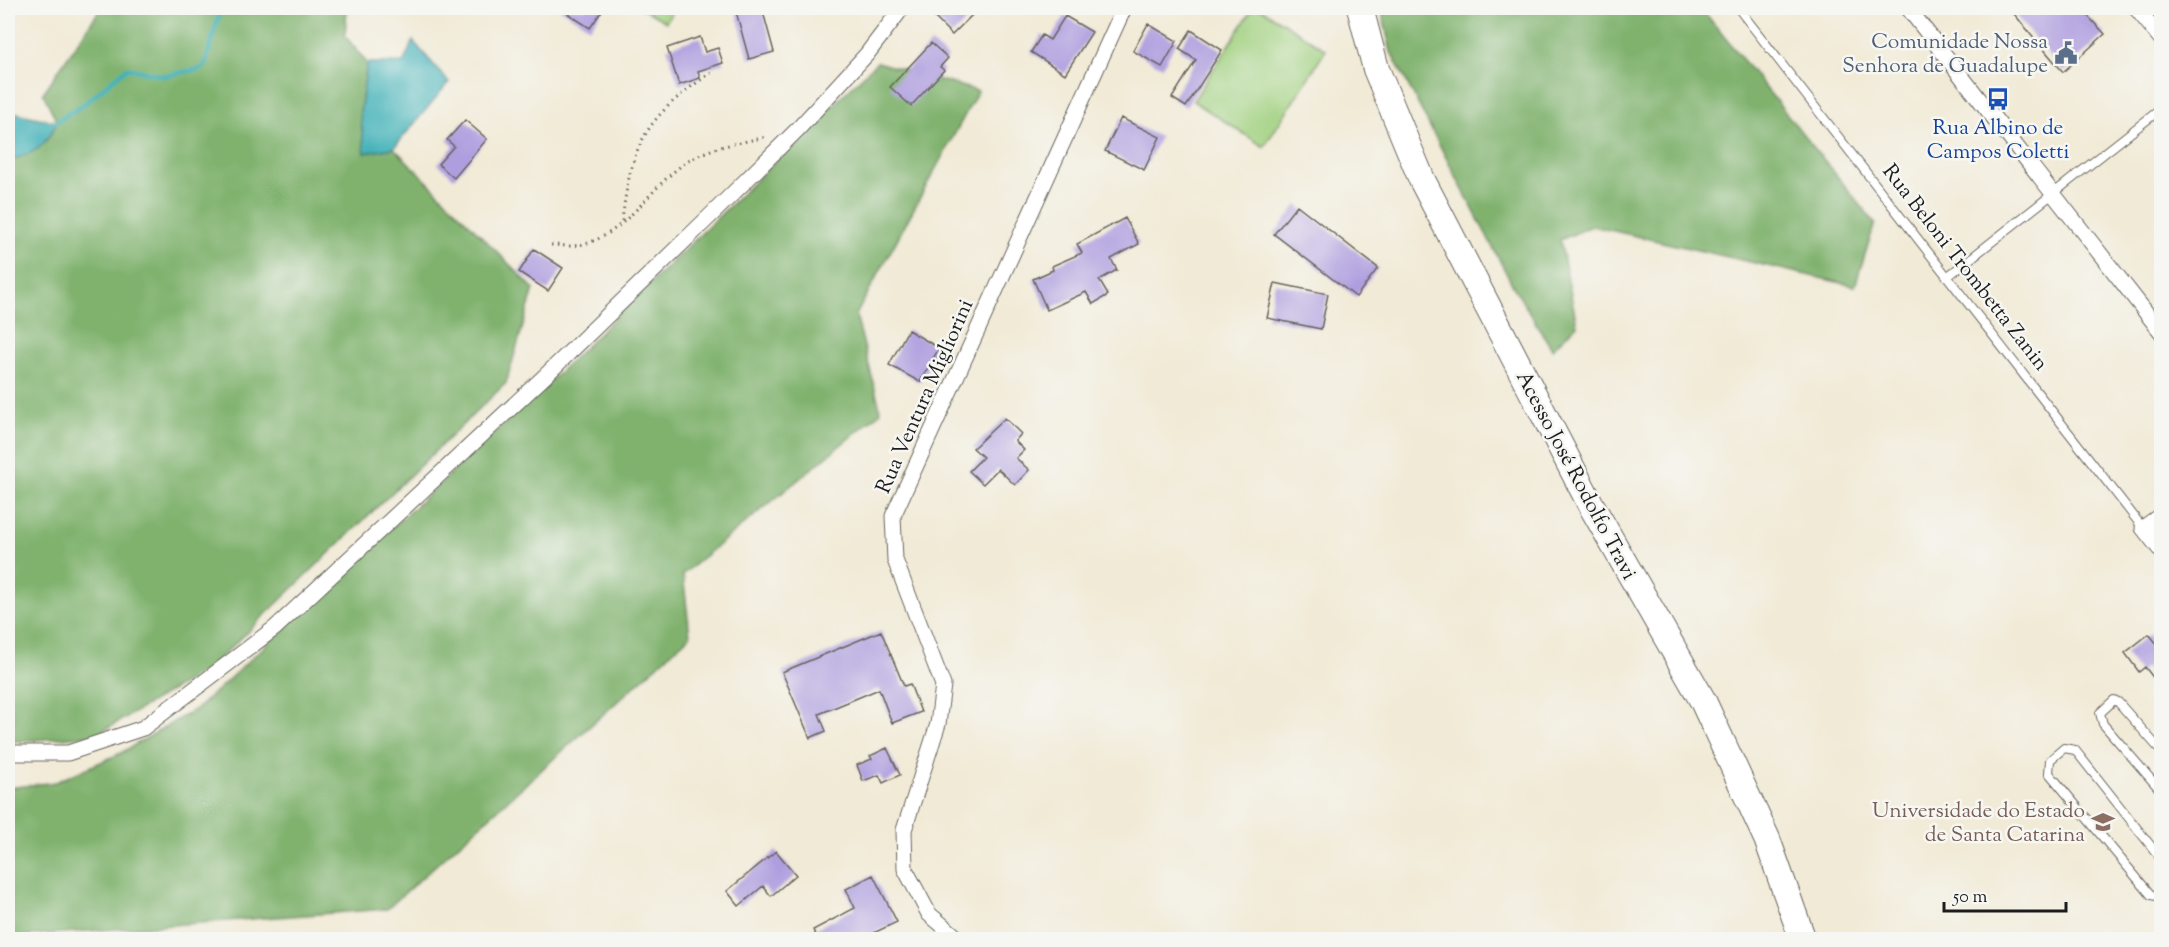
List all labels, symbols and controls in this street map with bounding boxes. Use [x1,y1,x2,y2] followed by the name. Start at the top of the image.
[1842,28,2048,82] place label: Comunidade Nossa Senhora de Guadalupe
[2053,40,2079,66] public building icon: Comunidade Nossa Senhora de Guadalupe
[1985,86,2011,112] bus stop icon: Rua Albino de Campos Coletti
[1927,114,2069,168] place label: Rua Albino de Campos Coletti
[1874,159,2055,378] street label: Rua Beloni Trombetta Zanin
[869,295,982,499] street label: Rua Ventura Migliorini
[1507,366,1643,586] street label: Acesso José Rodolfo Travi
[1872,797,2085,851] place label: Universidade do Estado de Santa Catarina
[2090,809,2116,835] school or university icon: Universidade do Estado de Santa Catarina
[1944,875,2066,913] scale bar
[1952,885,1988,911] text: 50 m

